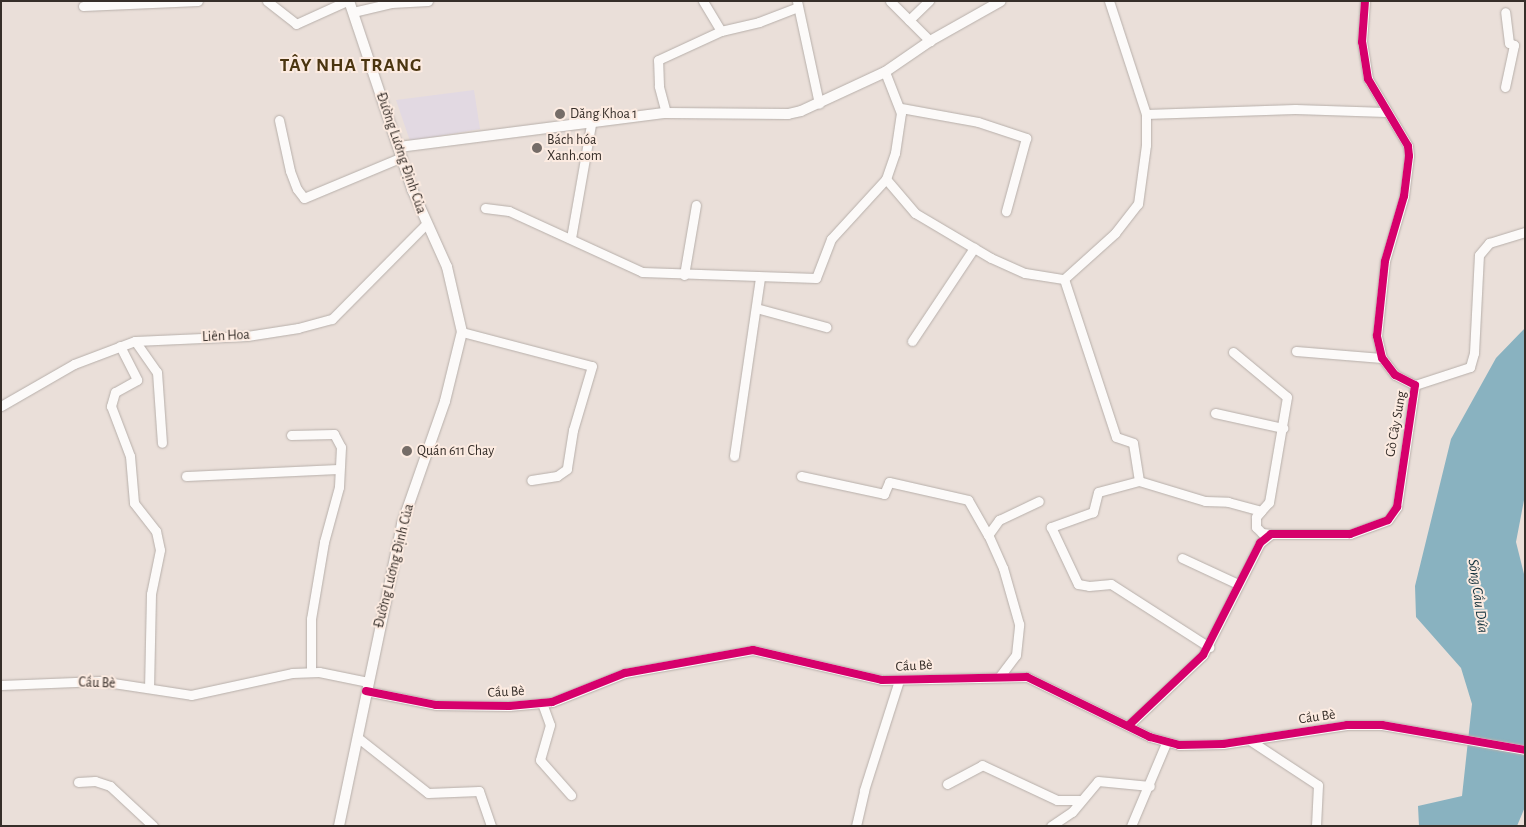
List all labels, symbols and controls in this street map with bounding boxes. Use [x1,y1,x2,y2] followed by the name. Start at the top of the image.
[278,55,424,77] district label: TÂY NHA TRANG
[372,90,430,216] street label: Đường Lương Định Của
[570,106,637,122] place label: Dăng Khoa 1
[554,108,566,120] marker: Dăng Khoa 1
[547,132,602,164] place label: Bách hóa Xanh.com
[531,142,543,154] marker: Bách hóa Xanh.com
[202,326,250,346] street label: Liên Hoa
[1382,390,1410,458] street label: Gò Cây Sung
[417,443,494,459] place label: Quán 611 Chay
[401,445,413,457] marker: Quán 611 Chay
[370,502,418,630] street label: Đường Lương Định Của
[1464,558,1492,634] water label: Sông Cầu Dứa
[895,657,933,675] street label: Cầu Bè
[78,674,116,692] street label: Cầu Bè
[487,683,525,701] street label: Cầu Bè
[1297,706,1337,728] street label: Cầu Bè

